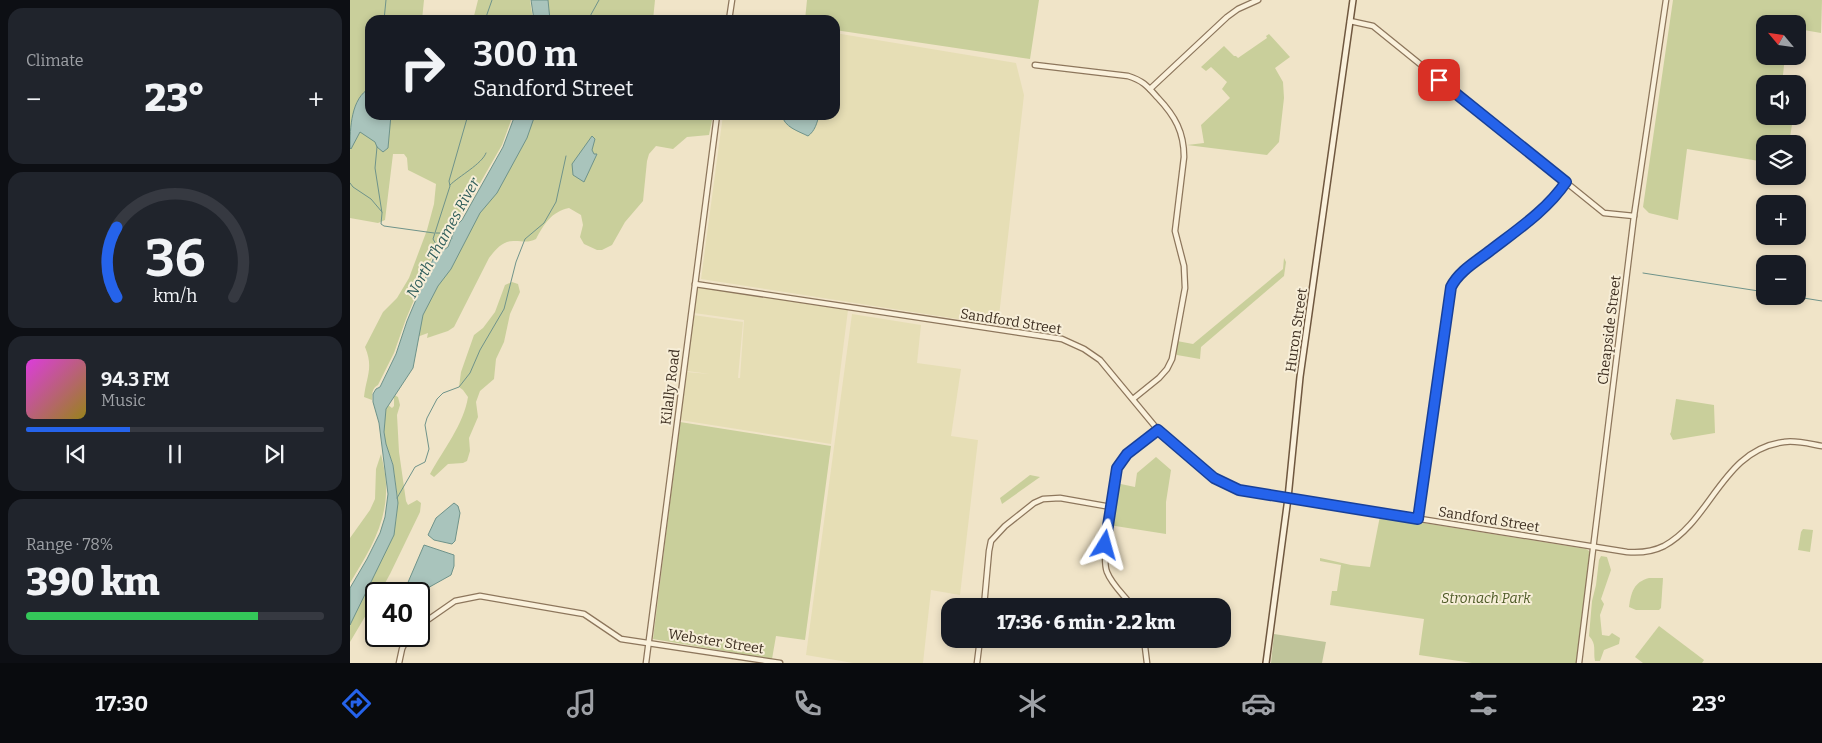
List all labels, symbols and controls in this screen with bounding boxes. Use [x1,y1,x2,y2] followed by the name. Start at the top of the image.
[1756,15,1806,65] north arrow
[1756,15,1806,305] map controls
[473,33,577,75] text: 300 m
[390,35,455,100] icon: right
[26,51,84,70] text: Climate
[1418,59,1460,101] pin
[1425,66,1453,94] icon: arrive
[145,75,205,121] text: 23°
[473,75,634,102] text: Sandford Street
[1756,75,1806,125] button: sound
[26,83,41,116] text: −
[308,83,324,116] text: +
[1756,135,1806,185] button: layers
[403,174,484,301] water label: North Thames River
[1756,195,1806,245] button: +
[145,227,205,290] text: 36
[1756,255,1806,305] button: −
[1594,274,1625,386] street label: Cheapside Street
[153,285,197,307] text: km/h
[1282,287,1311,373] street label: Huron Street
[959,305,1063,338] street label: Sandford Street
[657,348,684,426] street label: Kilally Road
[101,368,169,391] text: 94.3 FM
[101,391,146,410] text: Music
[62,440,90,468] icon: previous
[161,440,189,468] icon: pause
[260,440,288,468] icon: next
[1437,503,1541,536] street label: Sandford Street
[1078,518,1130,570] position arrow
[26,535,113,554] text: Range · 78%
[26,559,160,605] text: 390 km
[365,582,430,647] speed limit sign: 40
[1441,590,1531,607] park label: Stronach Park
[997,611,1175,634] text: 17:36 · 6 min · 2.2 km
[667,626,765,657] street label: Webster Street
[339,686,374,721] icon: directions
[564,686,599,721] icon: music
[790,686,825,721] icon: phone
[1015,686,1050,721] icon: climate
[1241,686,1276,721] icon: car
[1466,686,1501,721] icon: filters
[95,690,148,717] text: 17:30
[1692,690,1727,717] text: 23°

